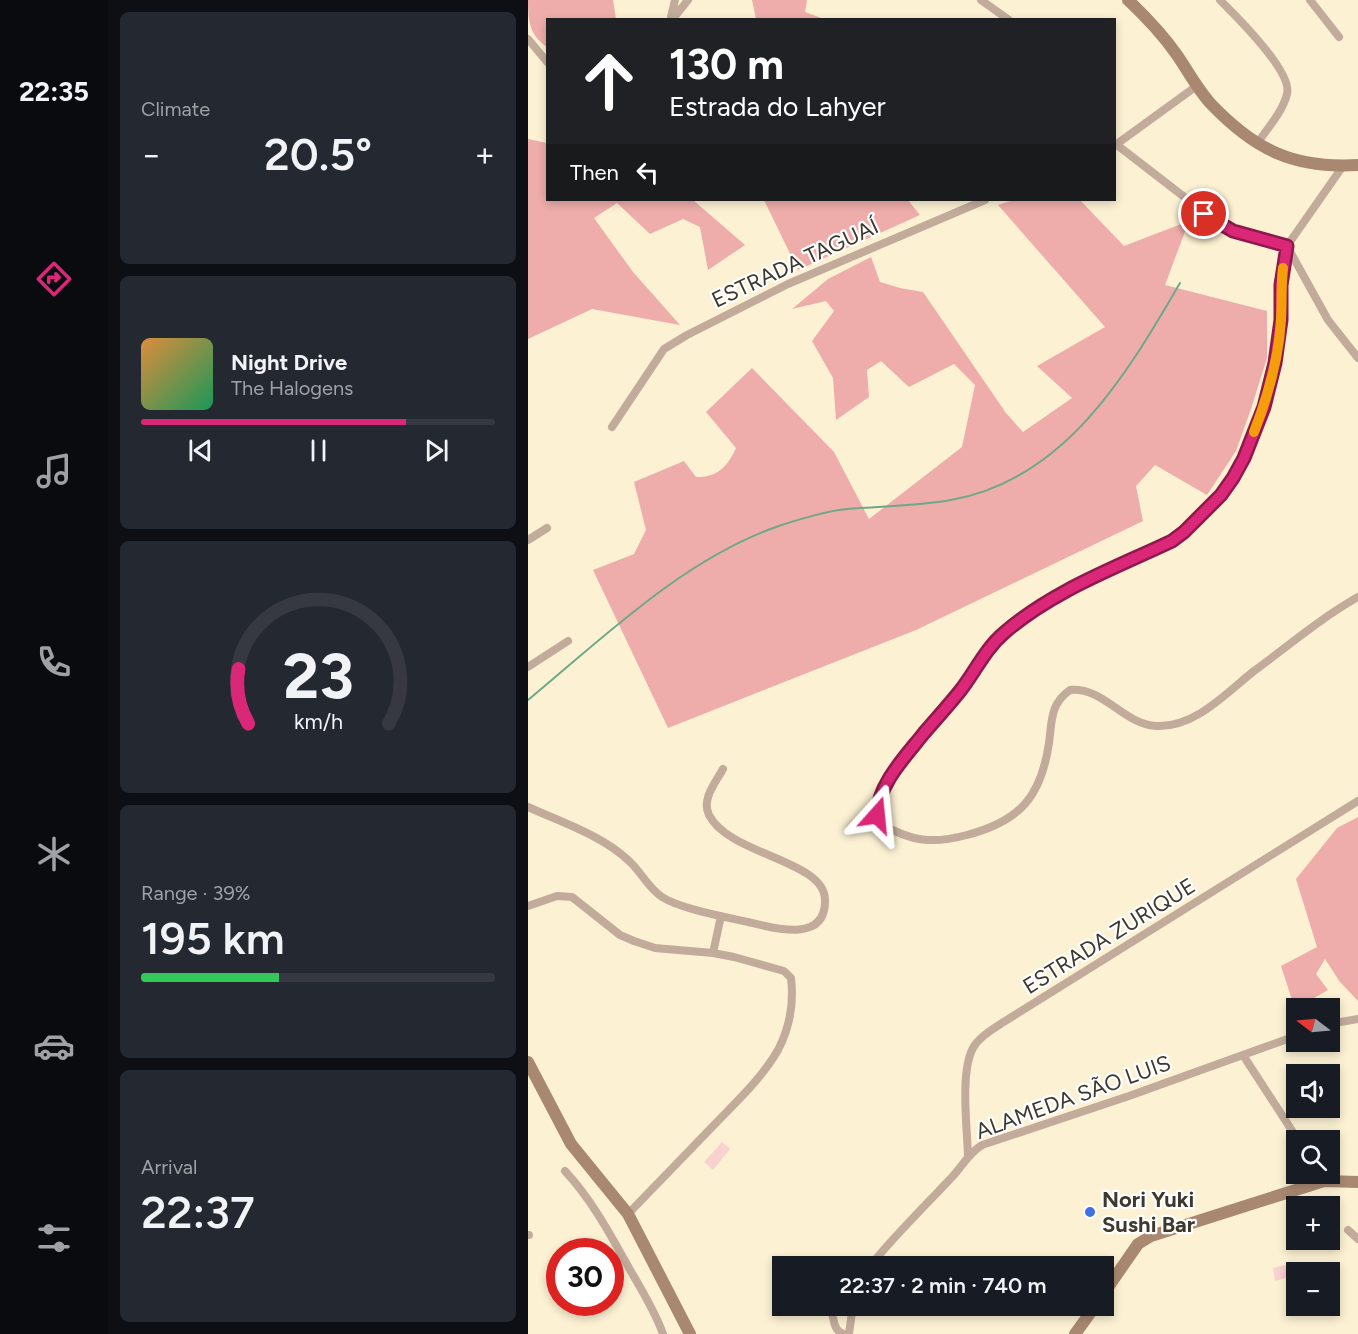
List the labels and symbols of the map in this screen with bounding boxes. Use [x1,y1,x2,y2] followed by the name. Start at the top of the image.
[1178,188,1229,239] pin
[707,212,884,313] street label: ESTRADA TAGUAÍ
[845,783,909,847] position arrow
[1018,872,1200,1000] street label: ESTRADA ZURIQUE
[1286,998,1340,1052] north arrow
[972,1049,1174,1145] street label: ALAMEDA SÃO LUIS
[1102,1186,1196,1238] place label: Nori Yuki Sushi Bar
[1083,1205,1097,1219] marker: Nori Yuki Sushi Bar
[546,1238,624,1316] speed limit sign: 30

